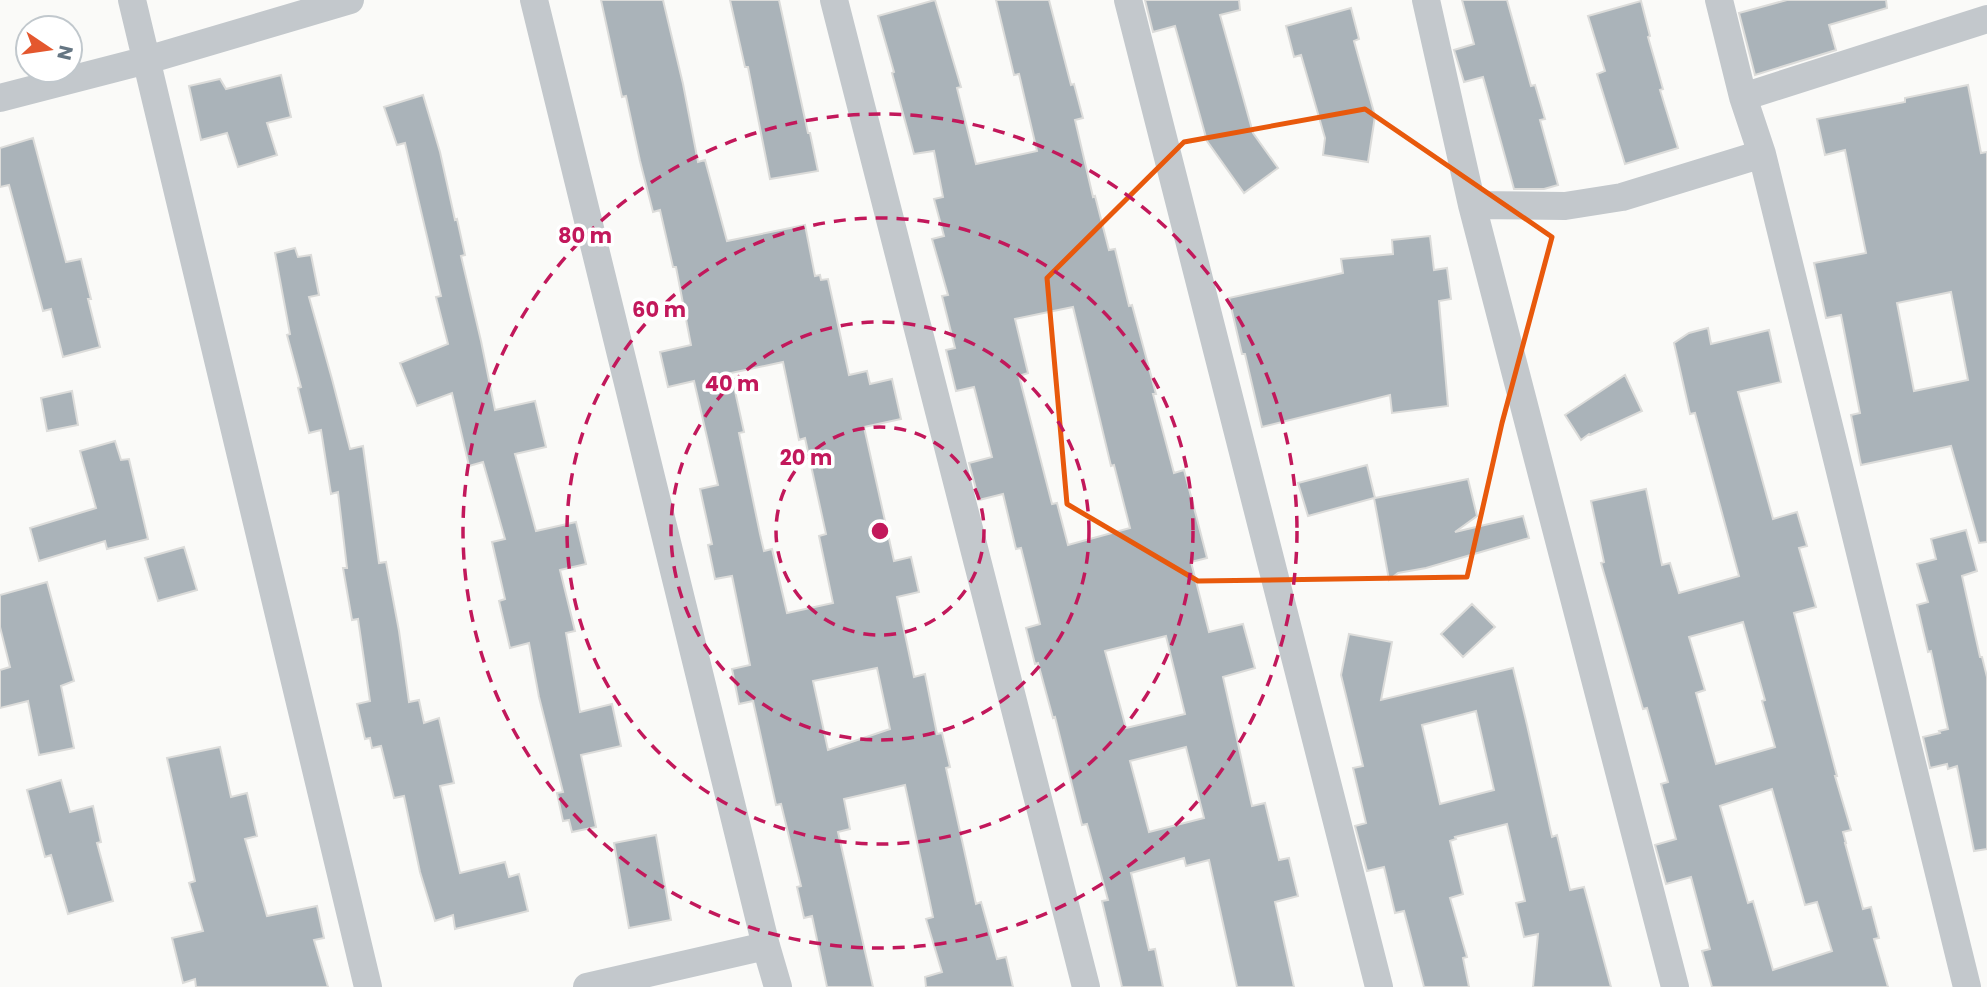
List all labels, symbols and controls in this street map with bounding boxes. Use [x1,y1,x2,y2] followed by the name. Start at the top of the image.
[14,14,84,84] north arrow
[50,43,80,63] text: N
[558,221,612,250] text: 80 m
[632,295,686,324] text: 60 m
[705,369,759,398] text: 40 m
[780,443,832,472] text: 20 m
[868,519,892,543] centre of rings

